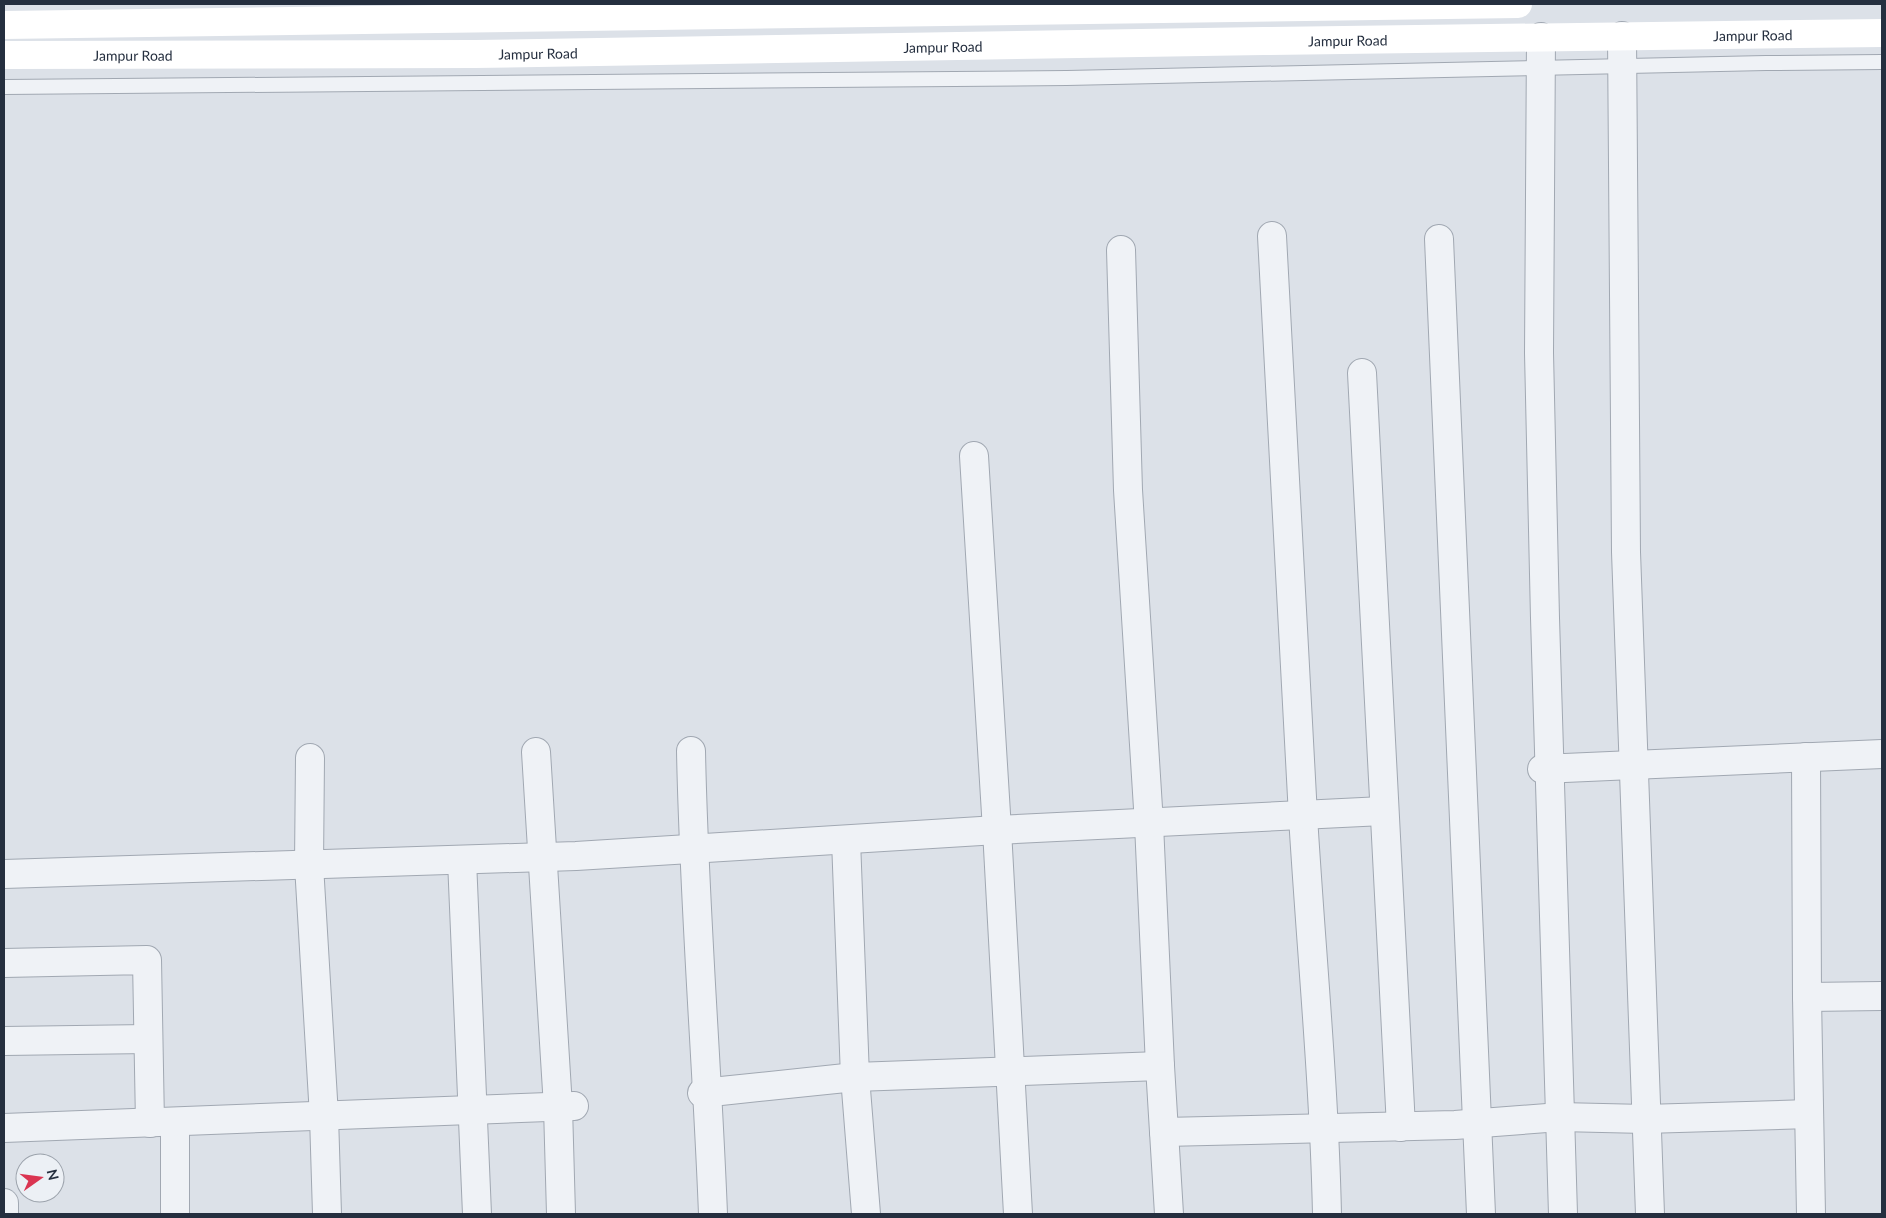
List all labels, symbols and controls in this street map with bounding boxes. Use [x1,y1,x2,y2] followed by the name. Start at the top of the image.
[1713,26,1793,44] street label: Jampur Road
[1308,31,1388,49] street label: Jampur Road
[903,37,983,55] street label: Jampur Road
[498,44,578,62] street label: Jampur Road
[93,46,173,63] street label: Jampur Road
[15,1153,65,1203] north arrow
[44,1167,63,1182] text: N

